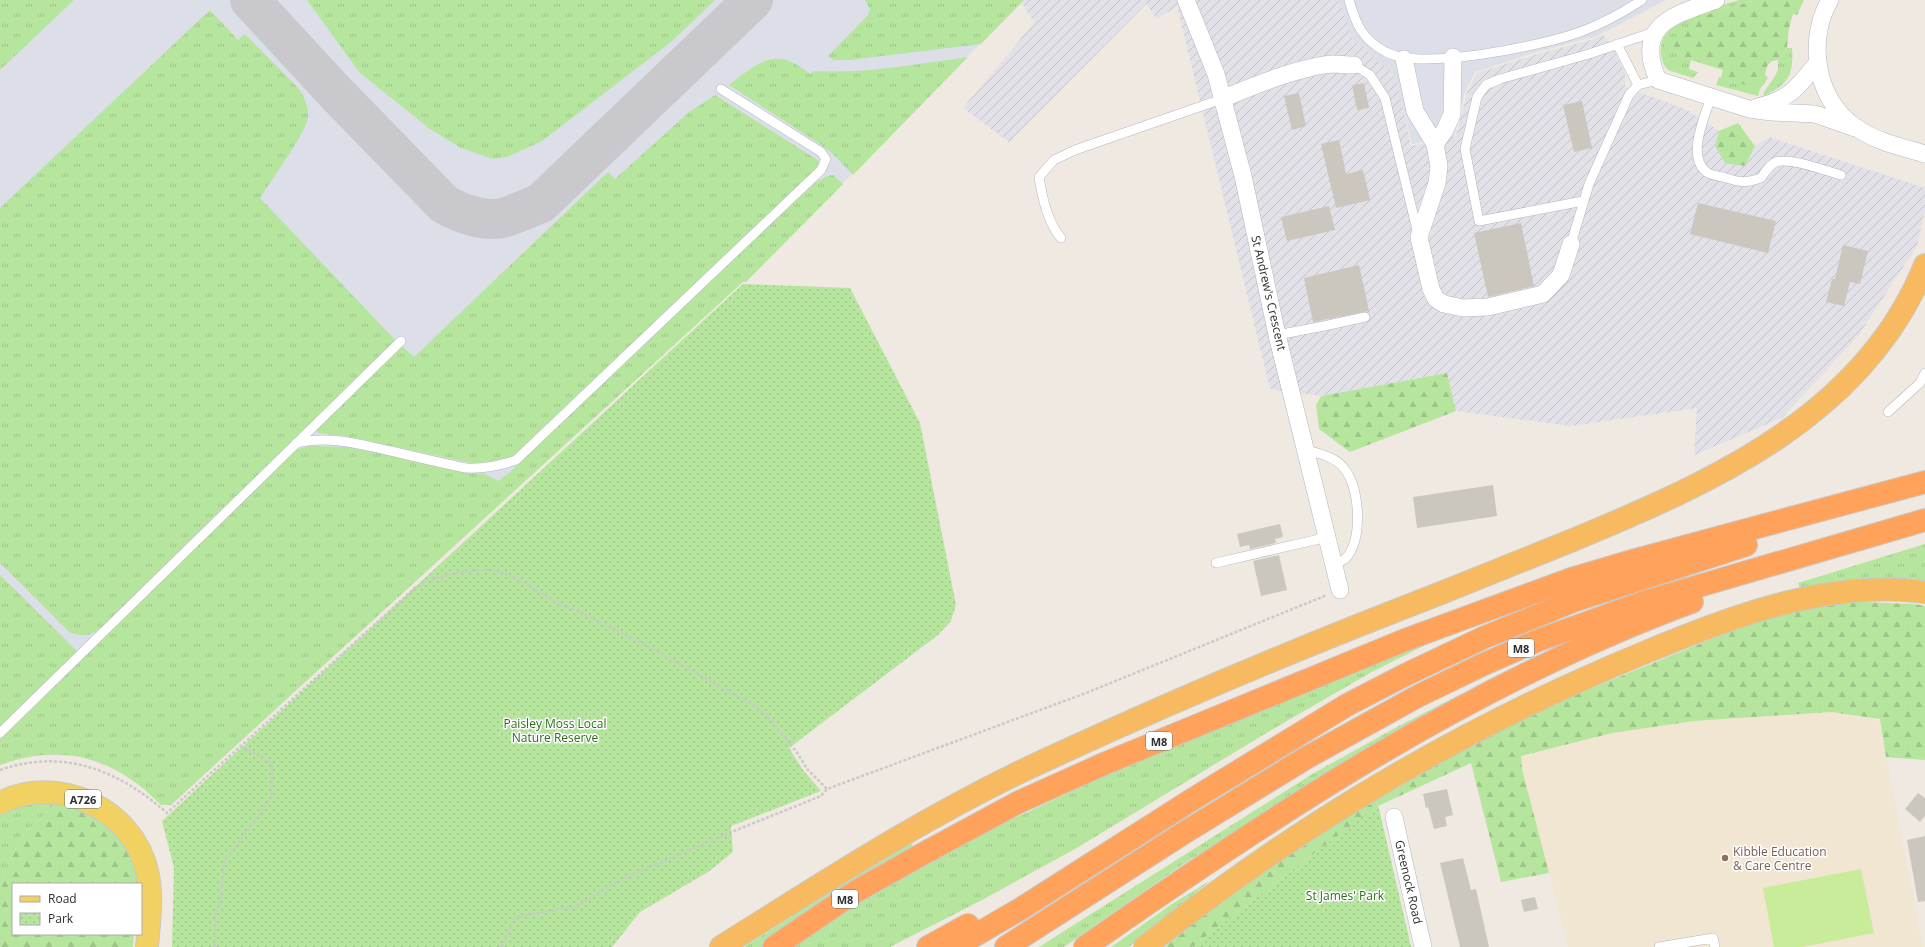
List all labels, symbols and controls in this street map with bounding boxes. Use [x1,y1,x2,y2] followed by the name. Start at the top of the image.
[1247,234,1291,352] street label: St Andrew's Crescent
[1508,639,1534,657] road number: M8
[503,715,607,746] park label: Paisley Moss Local Nature Reserve
[1146,732,1172,750] road number: M8
[65,790,101,808] road number: A726
[1391,838,1427,926] street label: Greenock Road
[1733,843,1827,874] place label: Kibble Education & Care Centre
[1720,853,1730,863] marker: Kibble Education & Care Centre
[12,883,142,935] legend
[1306,887,1385,904] park label: St James' Park
[48,890,77,907] text: Road
[832,890,858,908] road number: M8
[48,910,74,927] text: Park

